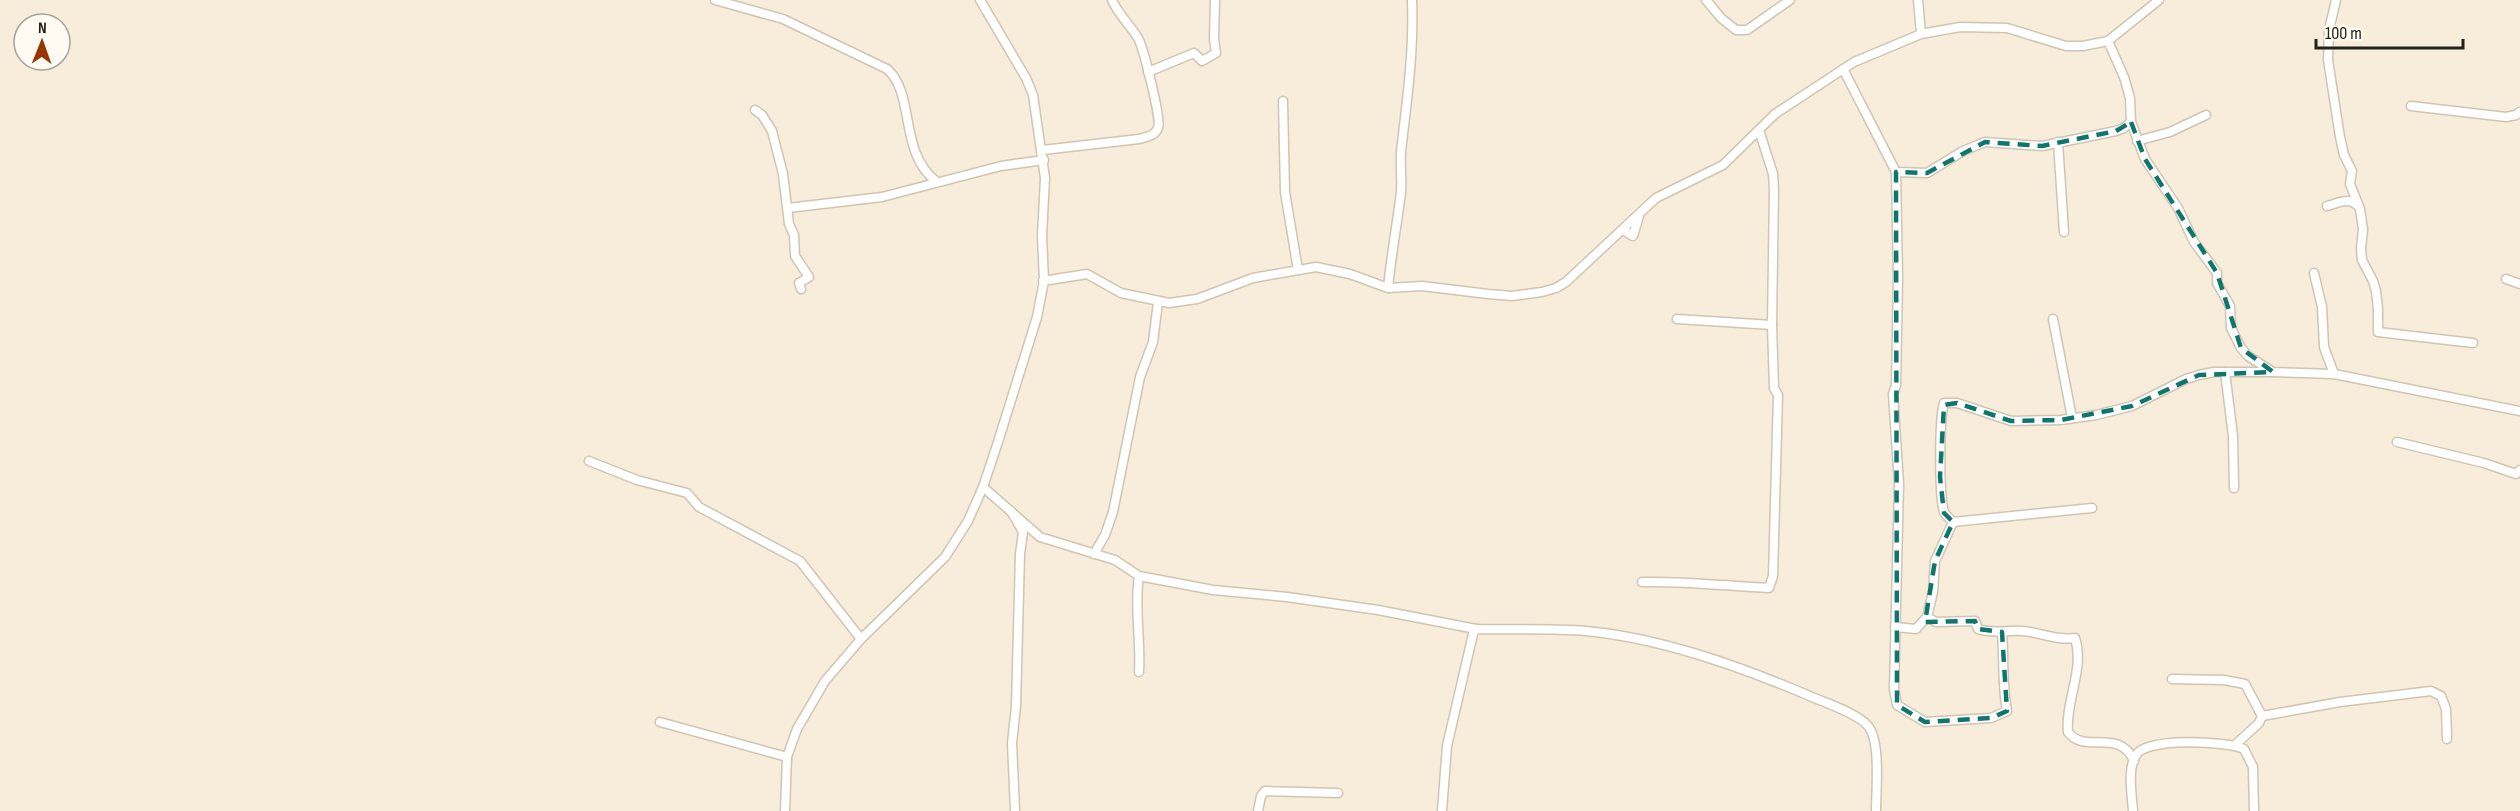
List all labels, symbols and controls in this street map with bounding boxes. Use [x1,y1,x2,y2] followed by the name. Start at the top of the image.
[12,12,72,72] north arrow
[2316,12,2463,50] scale bar
[38,19,47,38] text: N
[2325,23,2362,44] text: 100 m

